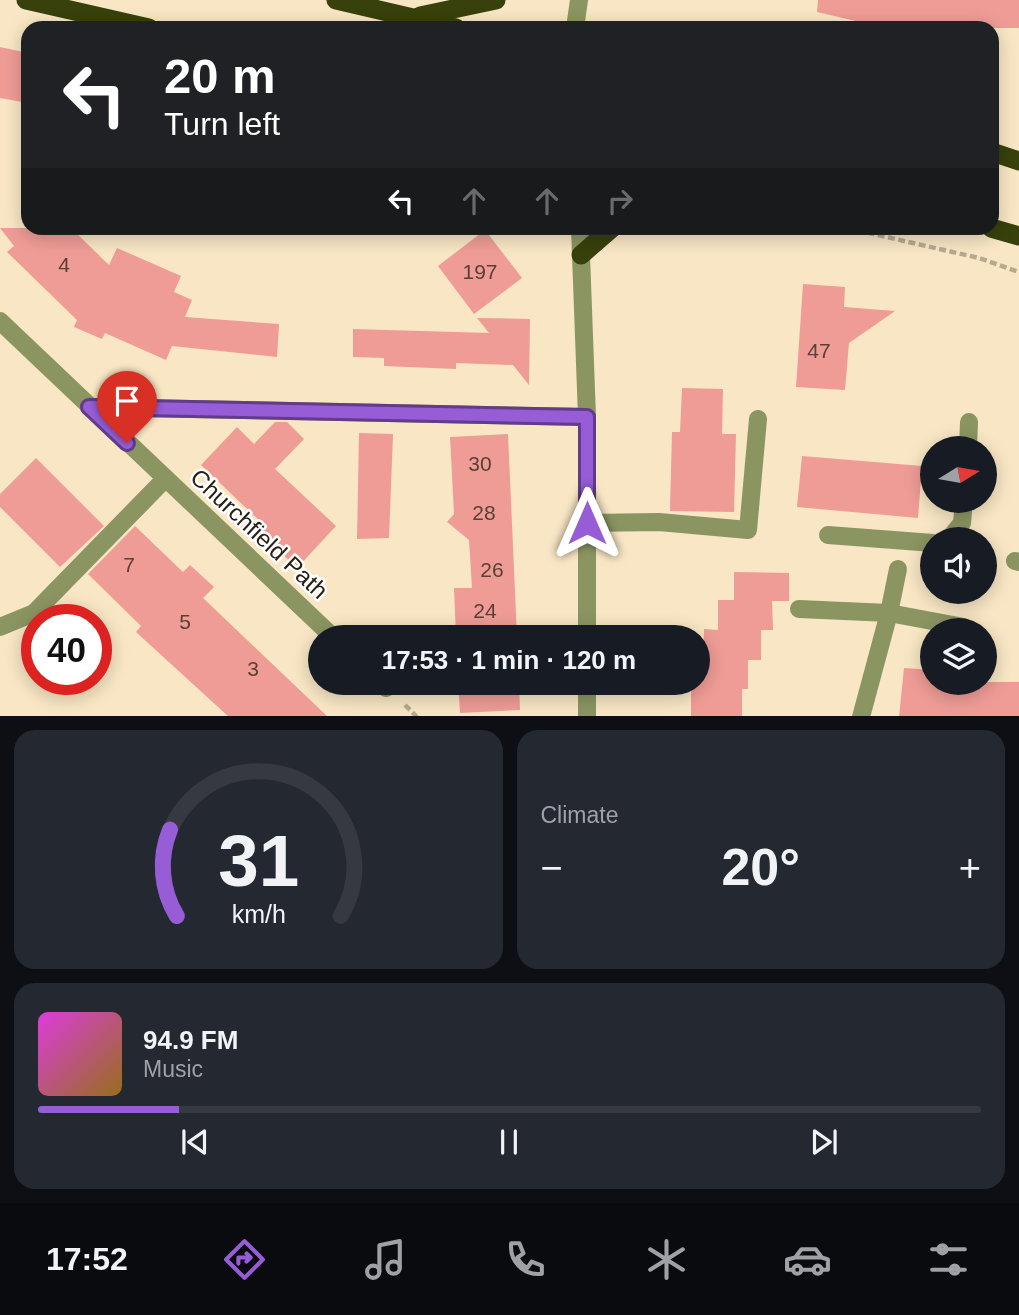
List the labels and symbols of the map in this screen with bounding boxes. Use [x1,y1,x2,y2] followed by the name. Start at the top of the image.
[58,253,70,276] house number: 4
[462,260,498,283] house number: 197
[807,339,831,362] house number: 47
[97,371,157,443] pin
[920,436,998,513] north arrow
[468,452,492,475] house number: 30
[185,463,333,604] street label: Churchfield Path
[550,486,624,560] position arrow
[472,501,496,524] house number: 28
[123,553,135,576] house number: 7
[480,558,504,581] house number: 26
[473,599,497,622] house number: 24
[21,604,112,695] speed limit sign: 40
[179,610,191,633] house number: 5
[247,657,259,680] house number: 3

